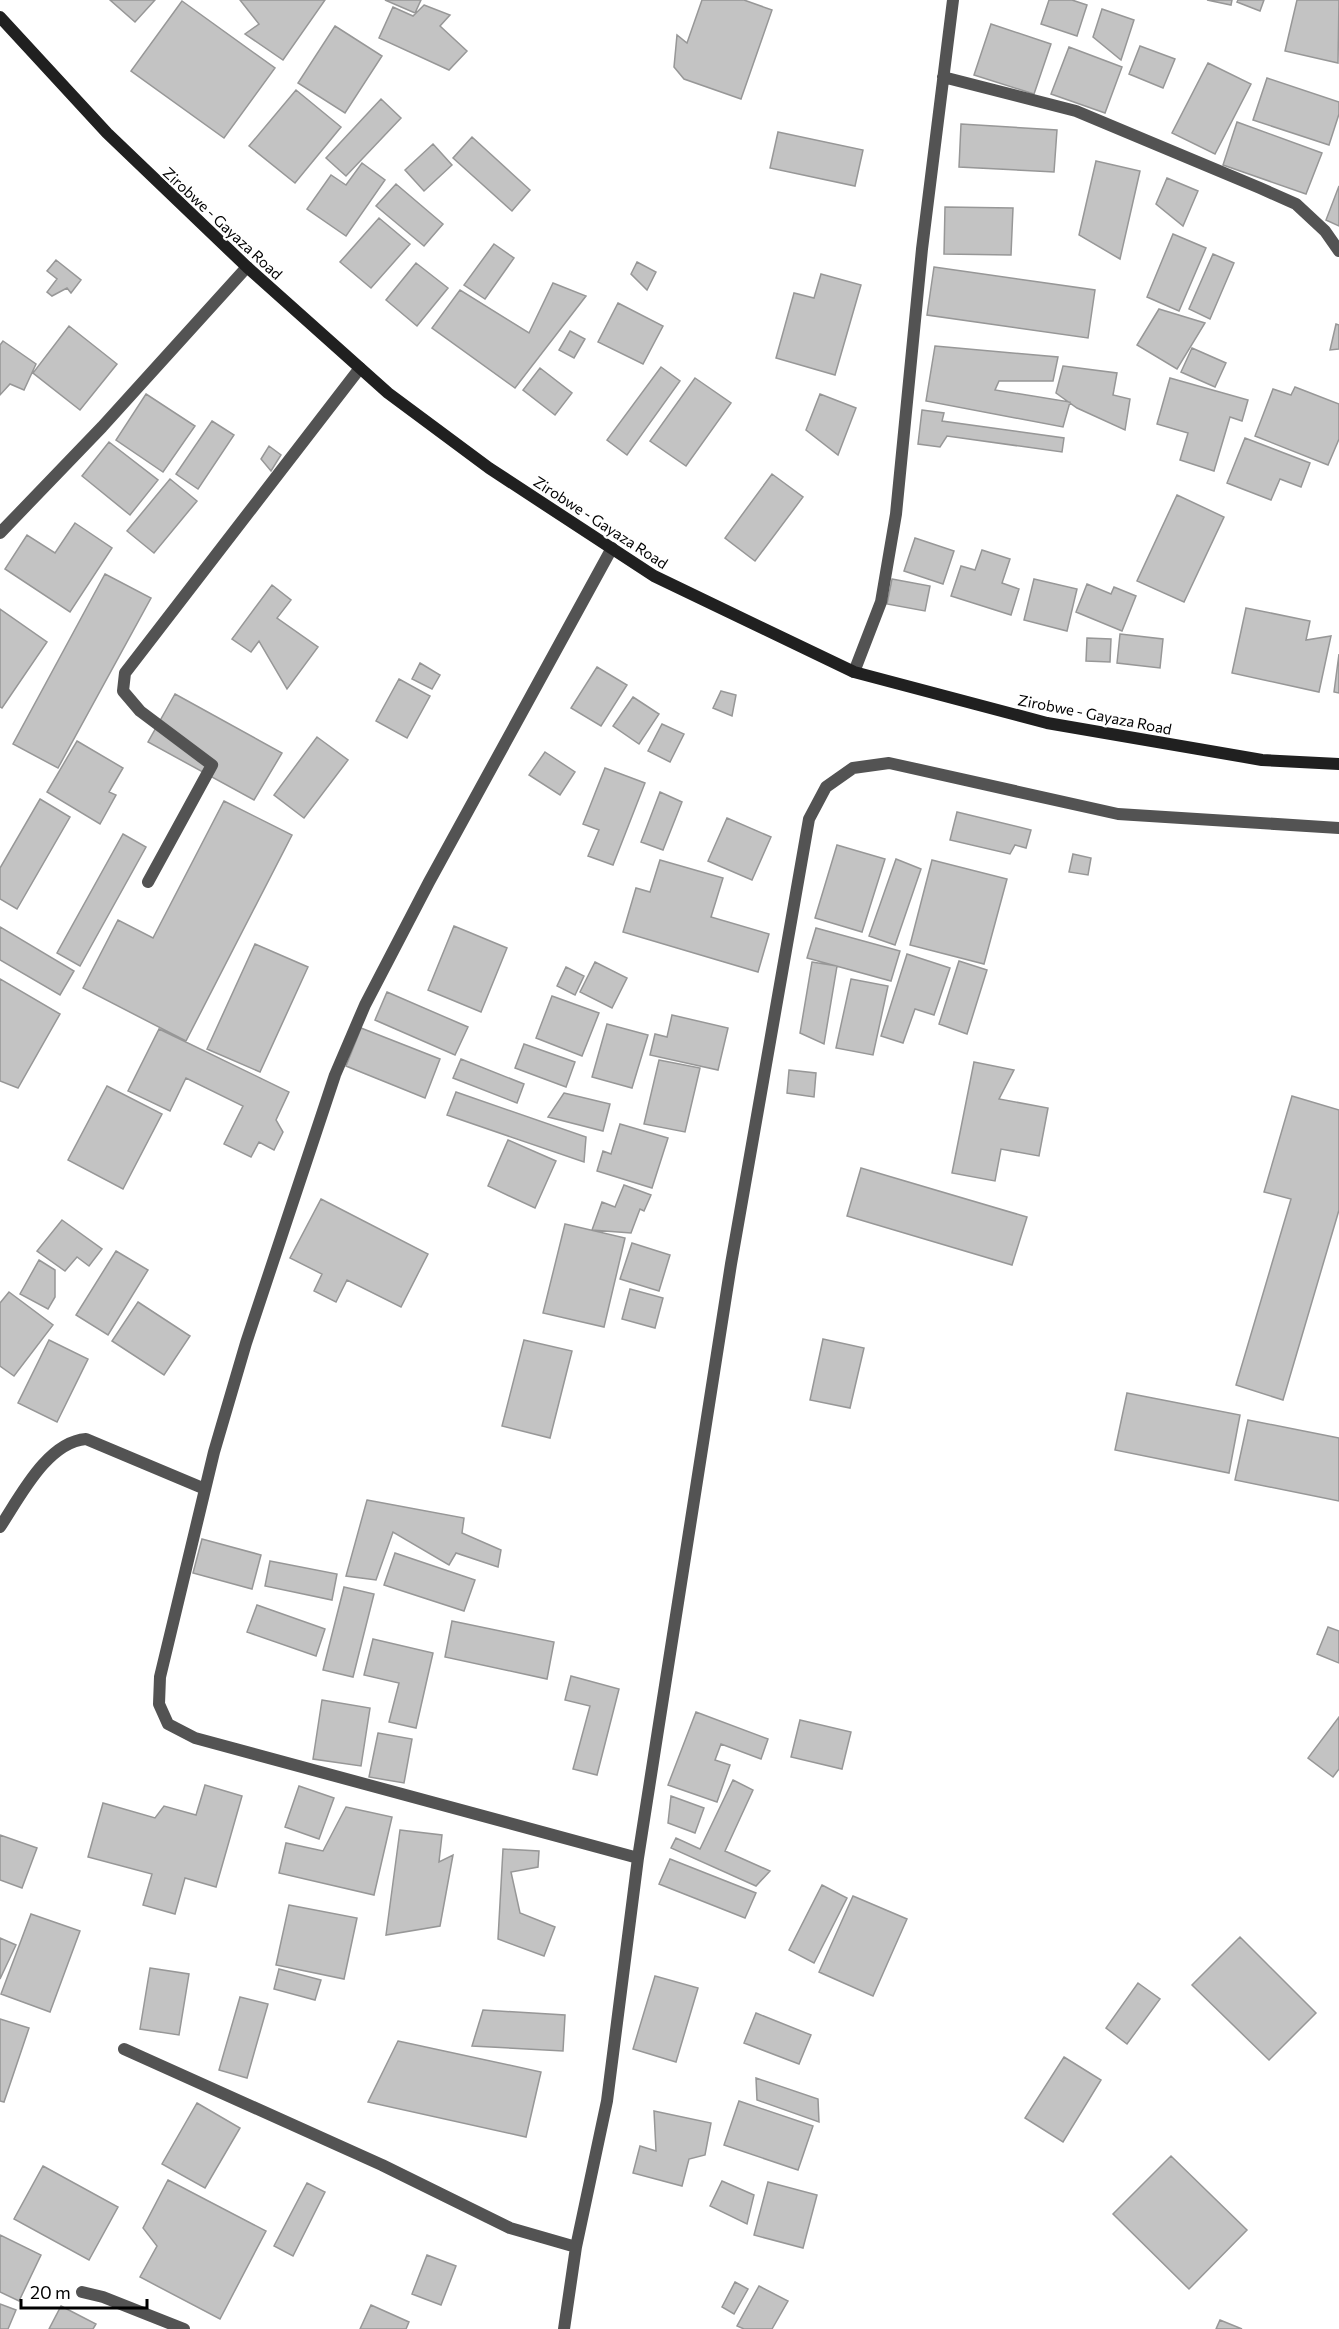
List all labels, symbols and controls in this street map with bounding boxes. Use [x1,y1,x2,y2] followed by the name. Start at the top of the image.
[160,163,286,283] street label: Zirobwe - Gayaza Road
[531,472,671,572] street label: Zirobwe - Gayaza Road
[1017,690,1173,738] street label: Zirobwe - Gayaza Road
[21,2272,147,2310] scale bar
[30,2281,71,2303] text: 20 m

